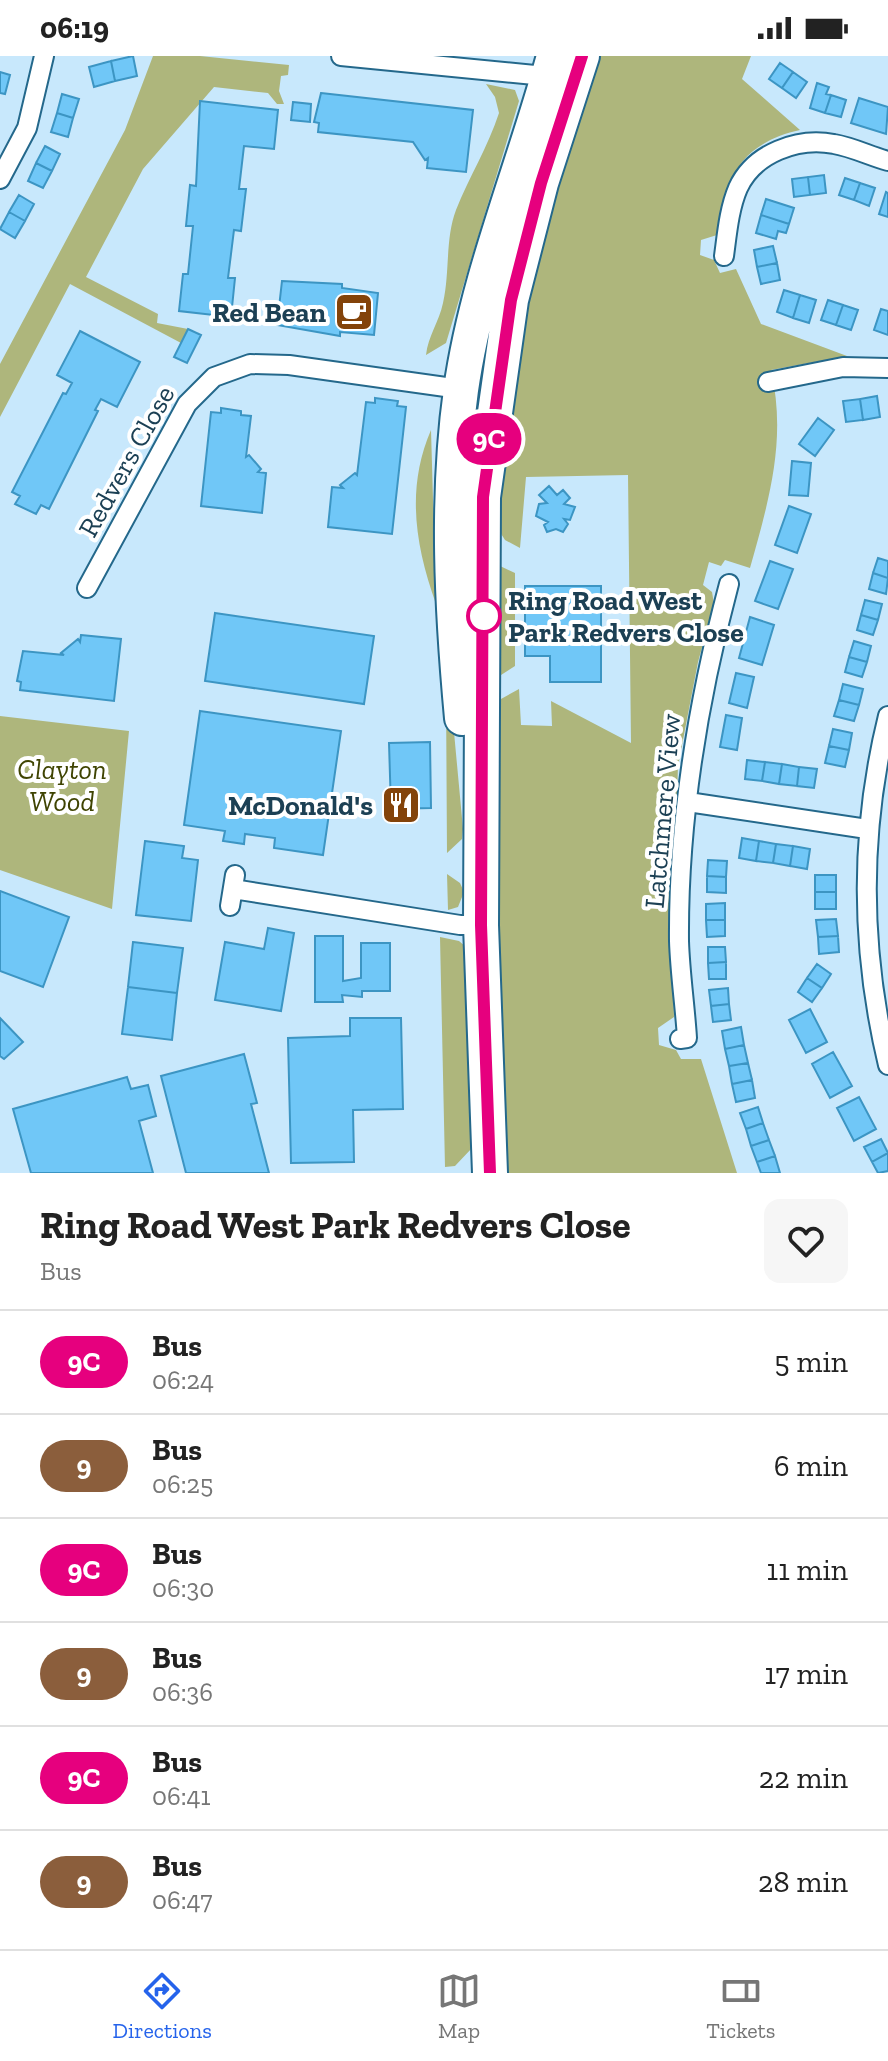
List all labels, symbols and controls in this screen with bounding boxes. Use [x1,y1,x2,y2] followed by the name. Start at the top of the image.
[40,10,109,46] text: 06:19
[333,291,375,333] cafe icon: Red Bean
[212,296,326,329] place label: Red Bean
[71,380,182,543] street label: Redvers Close
[453,413,525,465] line badge: 9C
[472,422,506,455] text: 9C
[508,584,744,649] place label: Ring Road West Park Redvers Close
[467,599,501,633] marker: Ring Road West Park Redvers Close
[638,712,687,910] street label: Latchmere View
[17,753,107,818] park label: Clayton Wood
[380,784,422,826] restaurant icon: McDonald's
[228,789,373,822] place label: McDonald's
[764,1199,848,1283] button: heart
[40,1202,631,1248] text: Ring Road West Park Redvers Close
[40,1255,82,1287] text: Bus
[152,1328,202,1364] text: Bus
[774,1344,848,1380] text: 5 min
[67,1345,101,1378] text: 9C
[152,1364,214,1396] text: 06:24
[152,1432,202,1468] text: Bus
[774,1448,848,1484] text: 6 min
[77,1449,91,1482] text: 9
[152,1468,213,1500] text: 06:25
[152,1536,202,1572] text: Bus
[767,1552,848,1588] text: 11 min
[67,1553,101,1586] text: 9C
[152,1572,214,1604] text: 06:30
[152,1640,202,1676] text: Bus
[765,1656,848,1692] text: 17 min
[77,1657,91,1690] text: 9
[152,1676,213,1708] text: 06:36
[152,1744,202,1780] text: Bus
[759,1760,848,1796] text: 22 min
[67,1761,101,1794] text: 9C
[152,1780,211,1812] text: 06:41
[152,1848,202,1884] text: Bus
[758,1864,848,1900] text: 28 min
[77,1865,91,1898] text: 9
[152,1884,212,1916] text: 06:47
[113,1969,212,2044] tab: Directions
[437,1969,481,2044] tab: Map
[706,1969,775,2044] tab: Tickets

